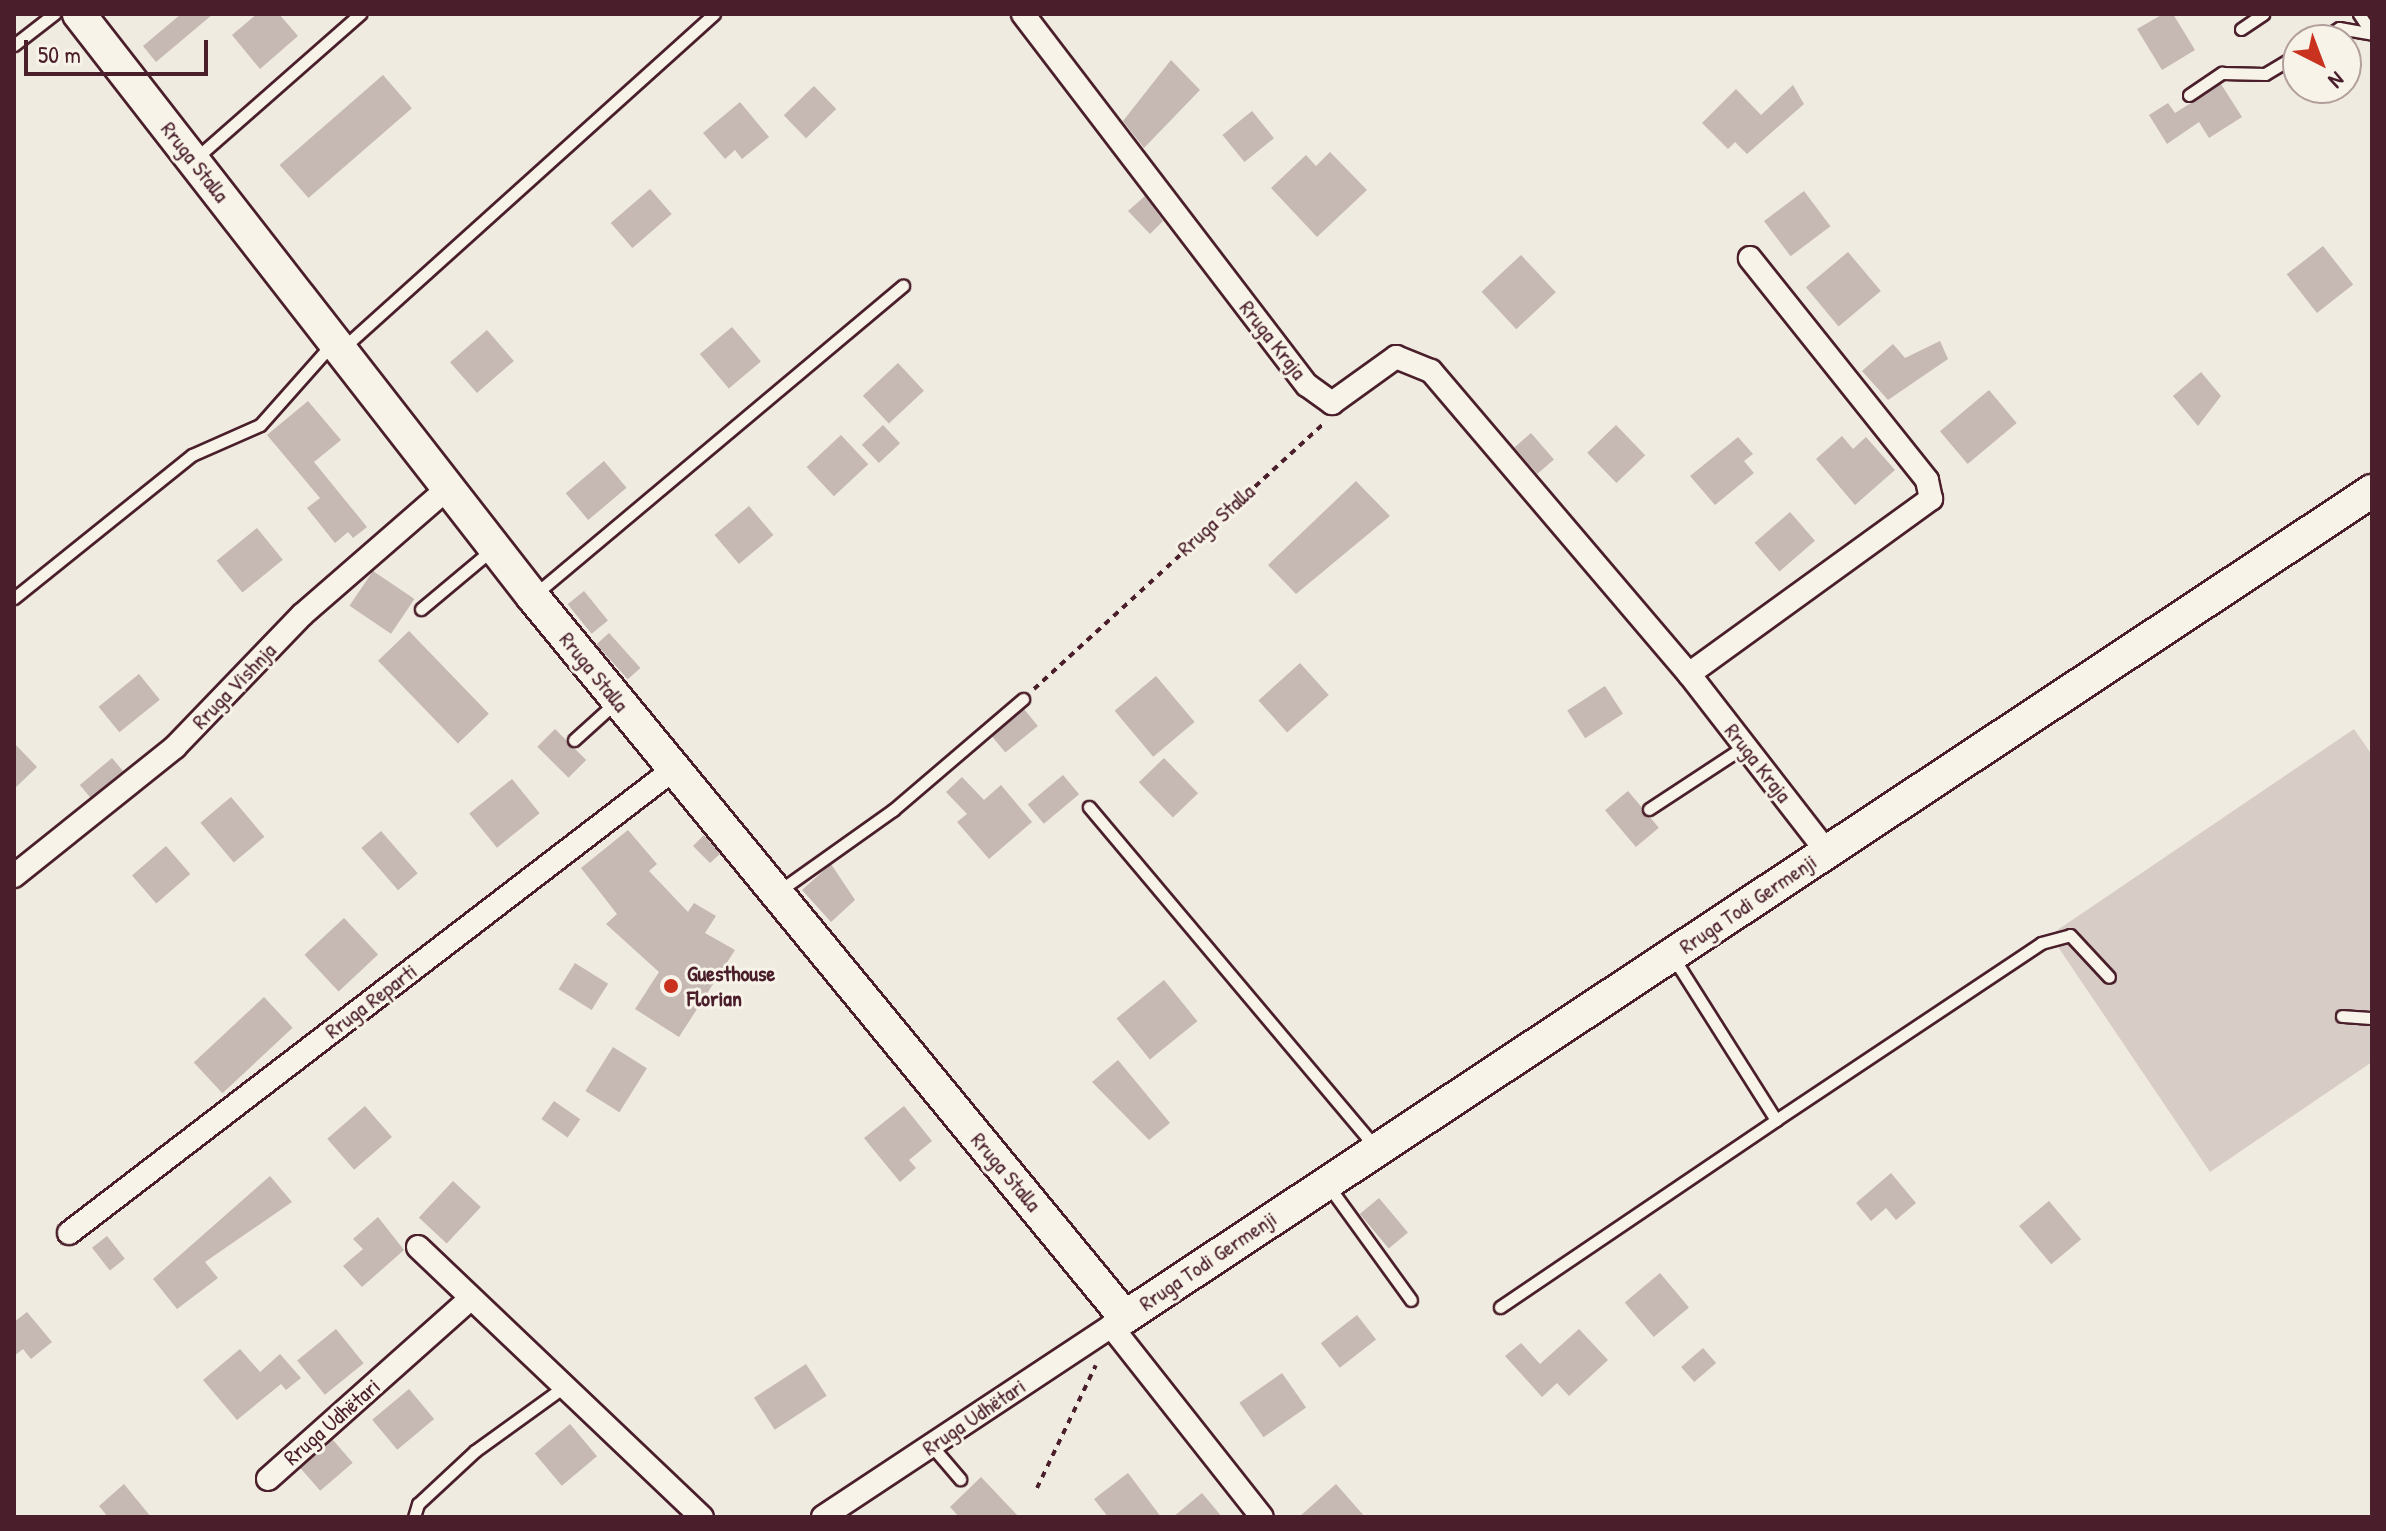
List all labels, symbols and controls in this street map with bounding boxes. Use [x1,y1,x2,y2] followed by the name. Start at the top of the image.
[28,24,212,74] scale bar
[2282,24,2362,104] north arrow
[38,38,81,70] text: 50 m
[2322,65,2351,95] text: N
[155,116,235,208] street label: Rruga Stalla
[1234,295,1312,385] street label: Rruga Kraja
[1172,478,1260,562] street label: Rruga Stalla
[554,627,634,717] street label: Rruga Stalla
[186,637,282,735] street label: Rruga Vishnja
[1719,718,1797,808] street label: Rruga Kraja
[1674,848,1822,960] street label: Rruga Todi Germenji
[320,958,422,1044] street label: Rruga Reparti
[687,960,775,1012] place label: Guesthouse Florian
[662,977,680,995] marker: Guesthouse Florian
[965,1127,1047,1217] street label: Rruga Stalla
[1134,1205,1282,1317] street label: Rruga Todi Germenji
[278,1373,386,1471] street label: Rruga Udhëtari
[917,1373,1031,1461] street label: Rruga Udhëtari

